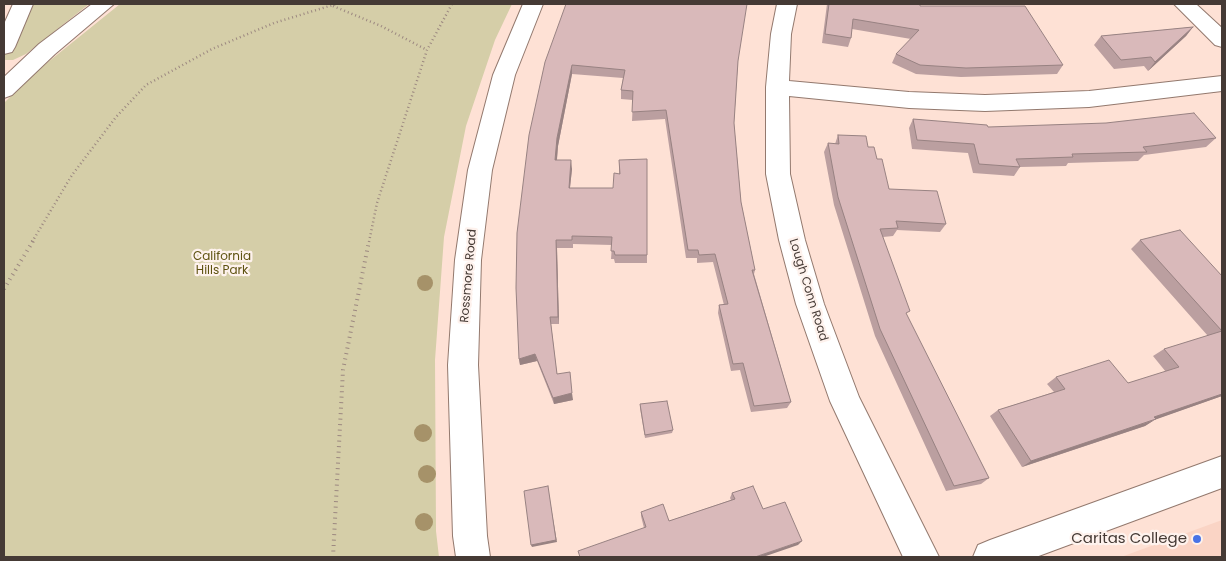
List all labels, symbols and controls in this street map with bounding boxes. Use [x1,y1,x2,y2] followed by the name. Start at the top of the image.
[458,229,480,323] street label: Rossmore Road
[786,237,830,343] street label: Lough Conn Road
[193,250,251,278] park label: California Hills Park
[1071,530,1187,548] place label: Caritas College
[1191,533,1203,545] marker: Caritas College

